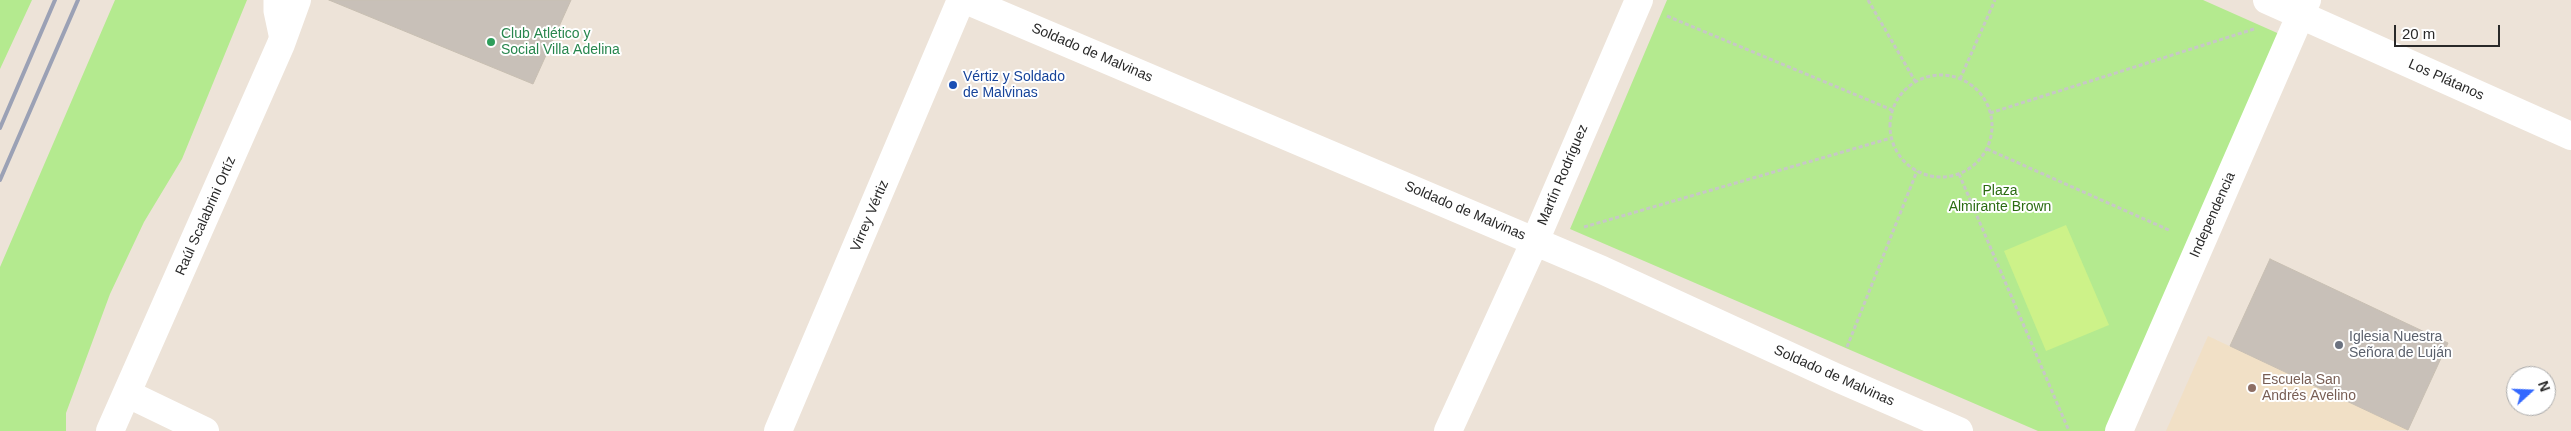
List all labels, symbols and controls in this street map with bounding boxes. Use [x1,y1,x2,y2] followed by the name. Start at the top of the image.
[2396,15,2502,47] scale bar
[1029,20,1155,86] street label: Soldado de Malvinas
[2402,25,2435,42] text: 20 m
[501,26,620,58] place label: Club Atlético y Social Villa Adelina
[485,36,497,48] marker: Club Atlético y Social Villa Adelina
[2406,56,2486,104] street label: Los Plátanos
[963,69,1065,102] place label: Vértiz y Soldado de Malvinas
[947,79,959,91] marker: Vértiz y Soldado de Malvinas
[1534,122,1592,228] street label: Martín Rodríguez
[172,154,240,278] street label: Raúl Scalabrini Ortíz
[2187,170,2239,260] street label: Independencia
[847,178,893,254] street label: Virrey Vértiz
[1402,178,1528,244] street label: Soldado de Malvinas
[1949,183,2051,216] park label: Plaza Almirante Brown
[2349,329,2452,362] place label: Iglesia Nuestra Señora de Luján
[2333,339,2345,351] marker: Iglesia Nuestra Señora de Luján
[1771,342,1897,410] street label: Soldado de Malvinas
[2506,366,2556,416] north arrow
[2262,372,2356,404] place label: Escuela San Andrés Avelino
[2535,379,2553,394] text: N
[2246,382,2258,394] marker: Escuela San Andrés Avelino

